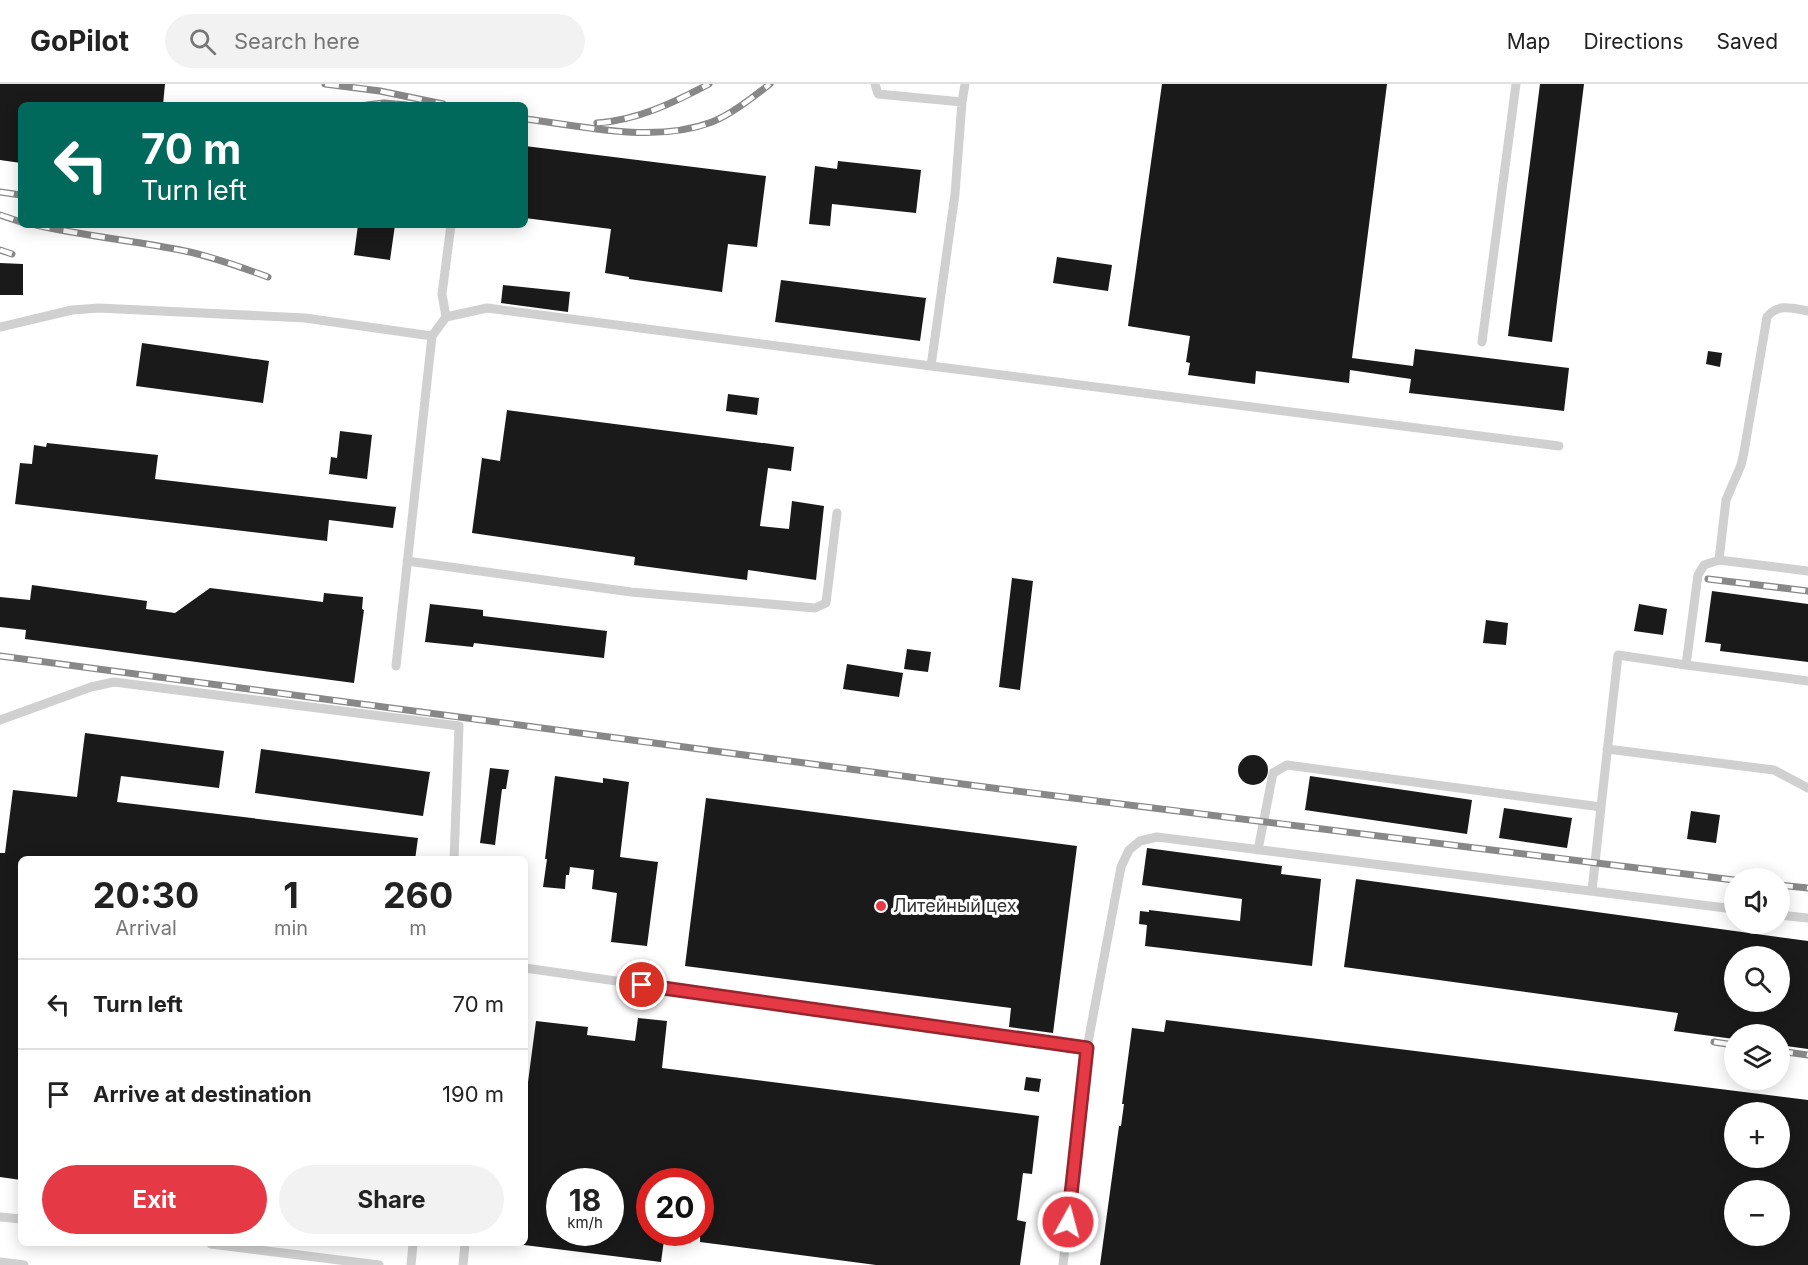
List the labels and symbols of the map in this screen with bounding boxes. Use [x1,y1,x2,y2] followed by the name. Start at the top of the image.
[893,895,1017,916] place label: Литейный цех
[874,899,888,913] marker: Литейный цех
[616,959,667,1010] pin
[636,1168,714,1246] speed limit sign: 20
[1036,1190,1100,1254] position arrow

